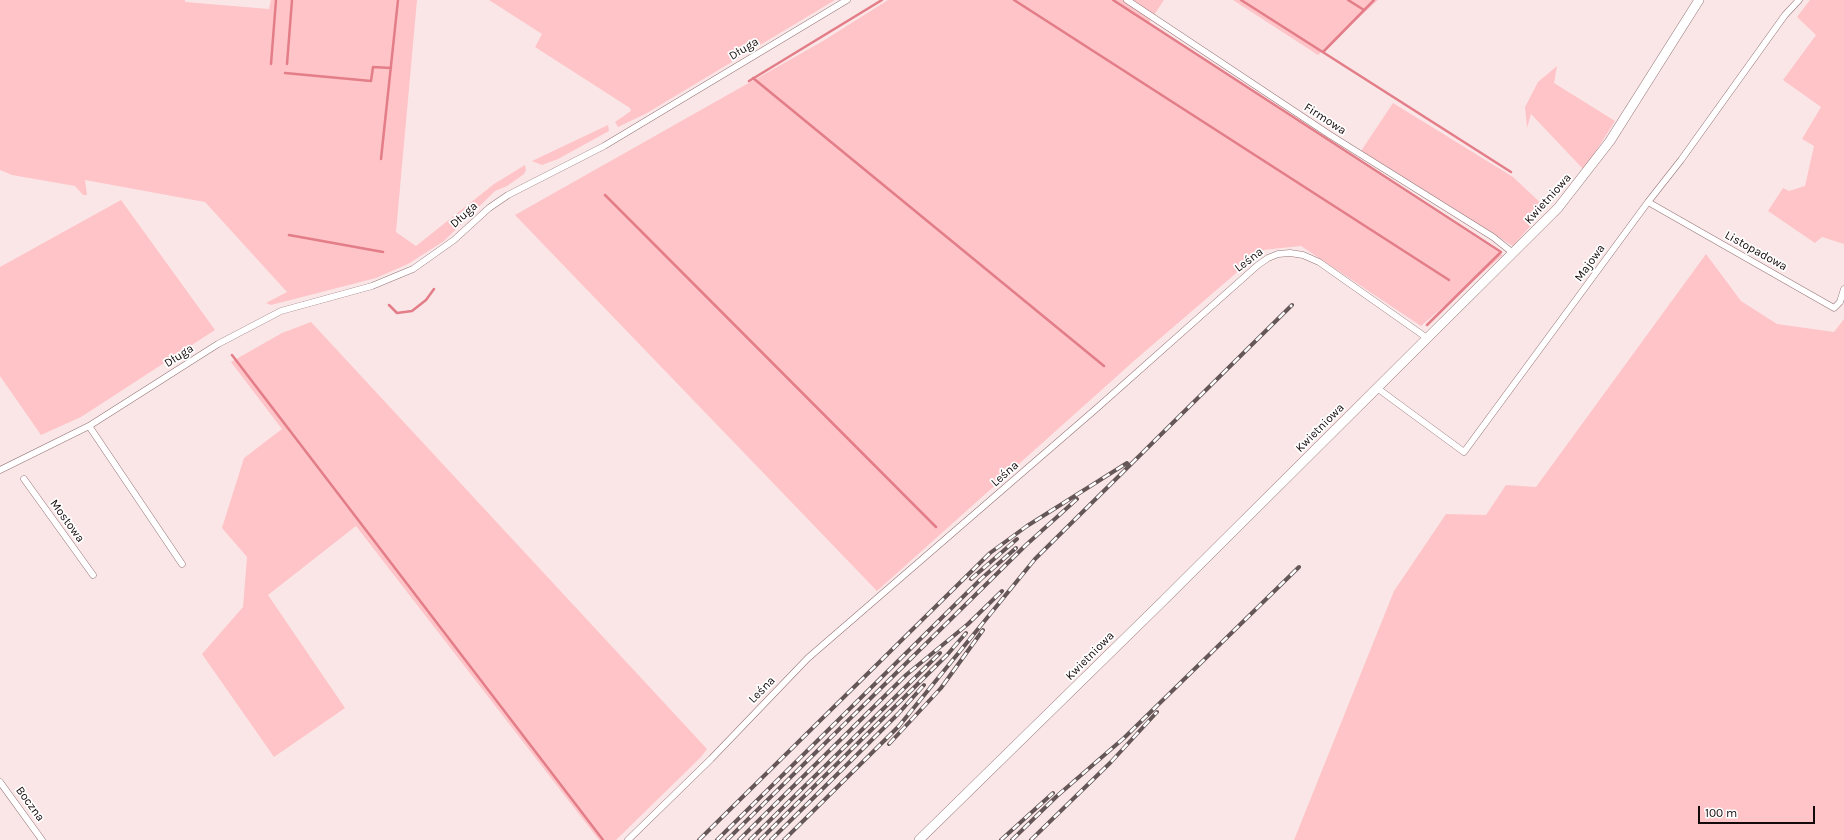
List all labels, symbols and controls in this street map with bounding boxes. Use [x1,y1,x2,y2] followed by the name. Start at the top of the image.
[727,35,761,63] street label: Długa
[1301,100,1349,138] street label: Firmowa
[1522,171,1574,227] street label: Kwietniowa
[447,199,481,231] street label: Długa
[1722,228,1790,274] street label: Listopadowa
[1572,242,1608,284] street label: Majowa
[1232,245,1266,275] street label: Leśna
[162,341,196,371] street label: Długa
[1293,401,1347,455] street label: Kwietniowa
[988,458,1022,490] street label: Leśna
[47,497,87,545] street label: Mostowa
[1063,629,1117,683] street label: Kwietniowa
[746,674,778,706] street label: Leśna
[12,784,48,824] street label: Boczna
[1700,798,1817,824] scale bar
[1705,806,1737,820] text: 100 m

